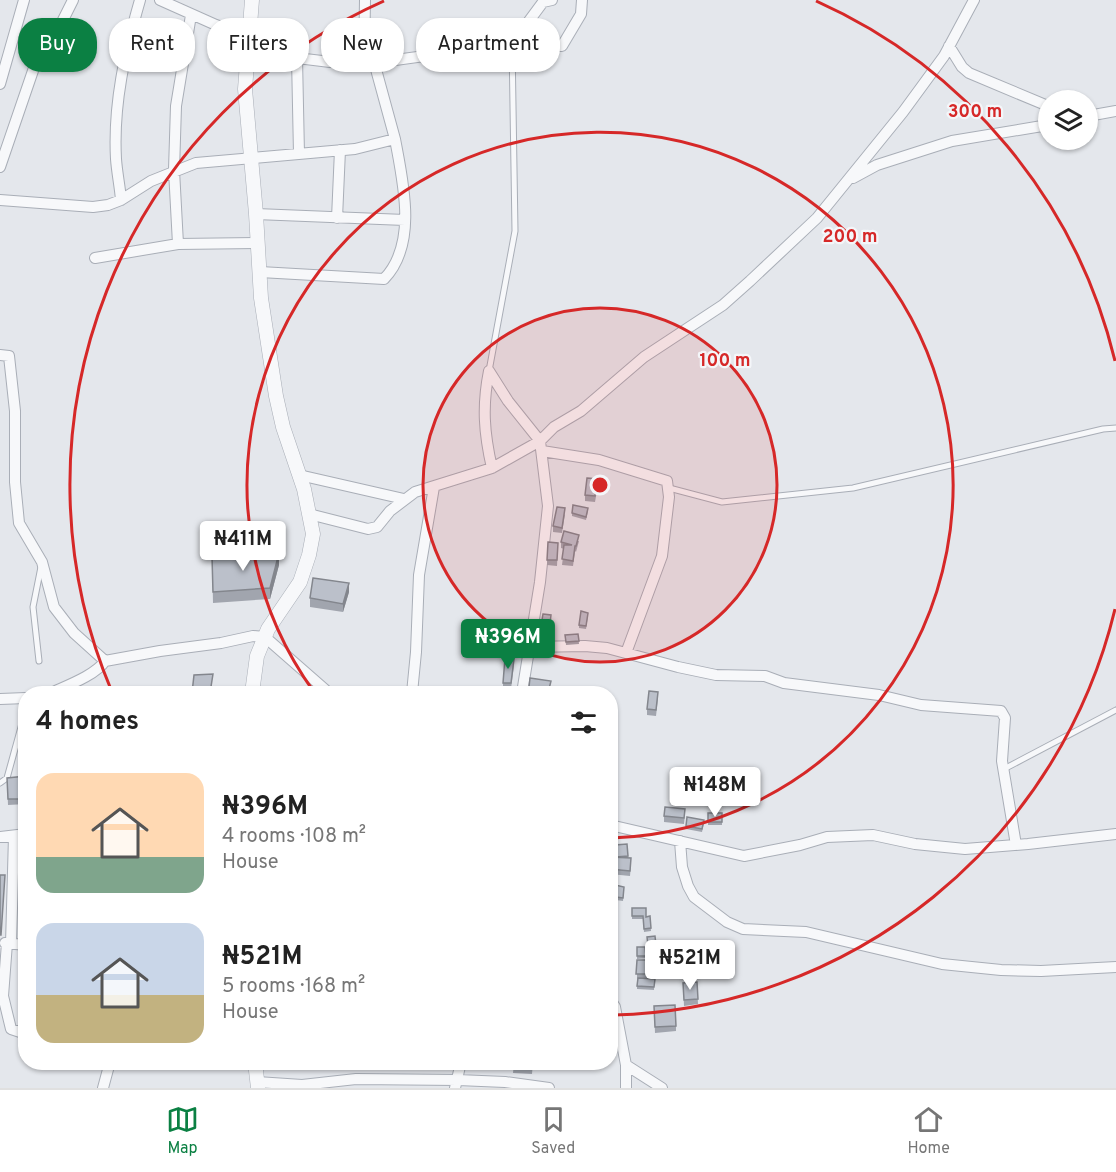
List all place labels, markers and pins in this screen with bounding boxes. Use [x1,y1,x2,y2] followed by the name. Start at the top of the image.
[590,475,610,495] centre of rings
[201,521,285,572] pin: ₦411M
[466,619,550,670] pin: ₦396M
[673,767,757,818] pin: ₦148M
[648,940,732,991] pin: ₦521M

